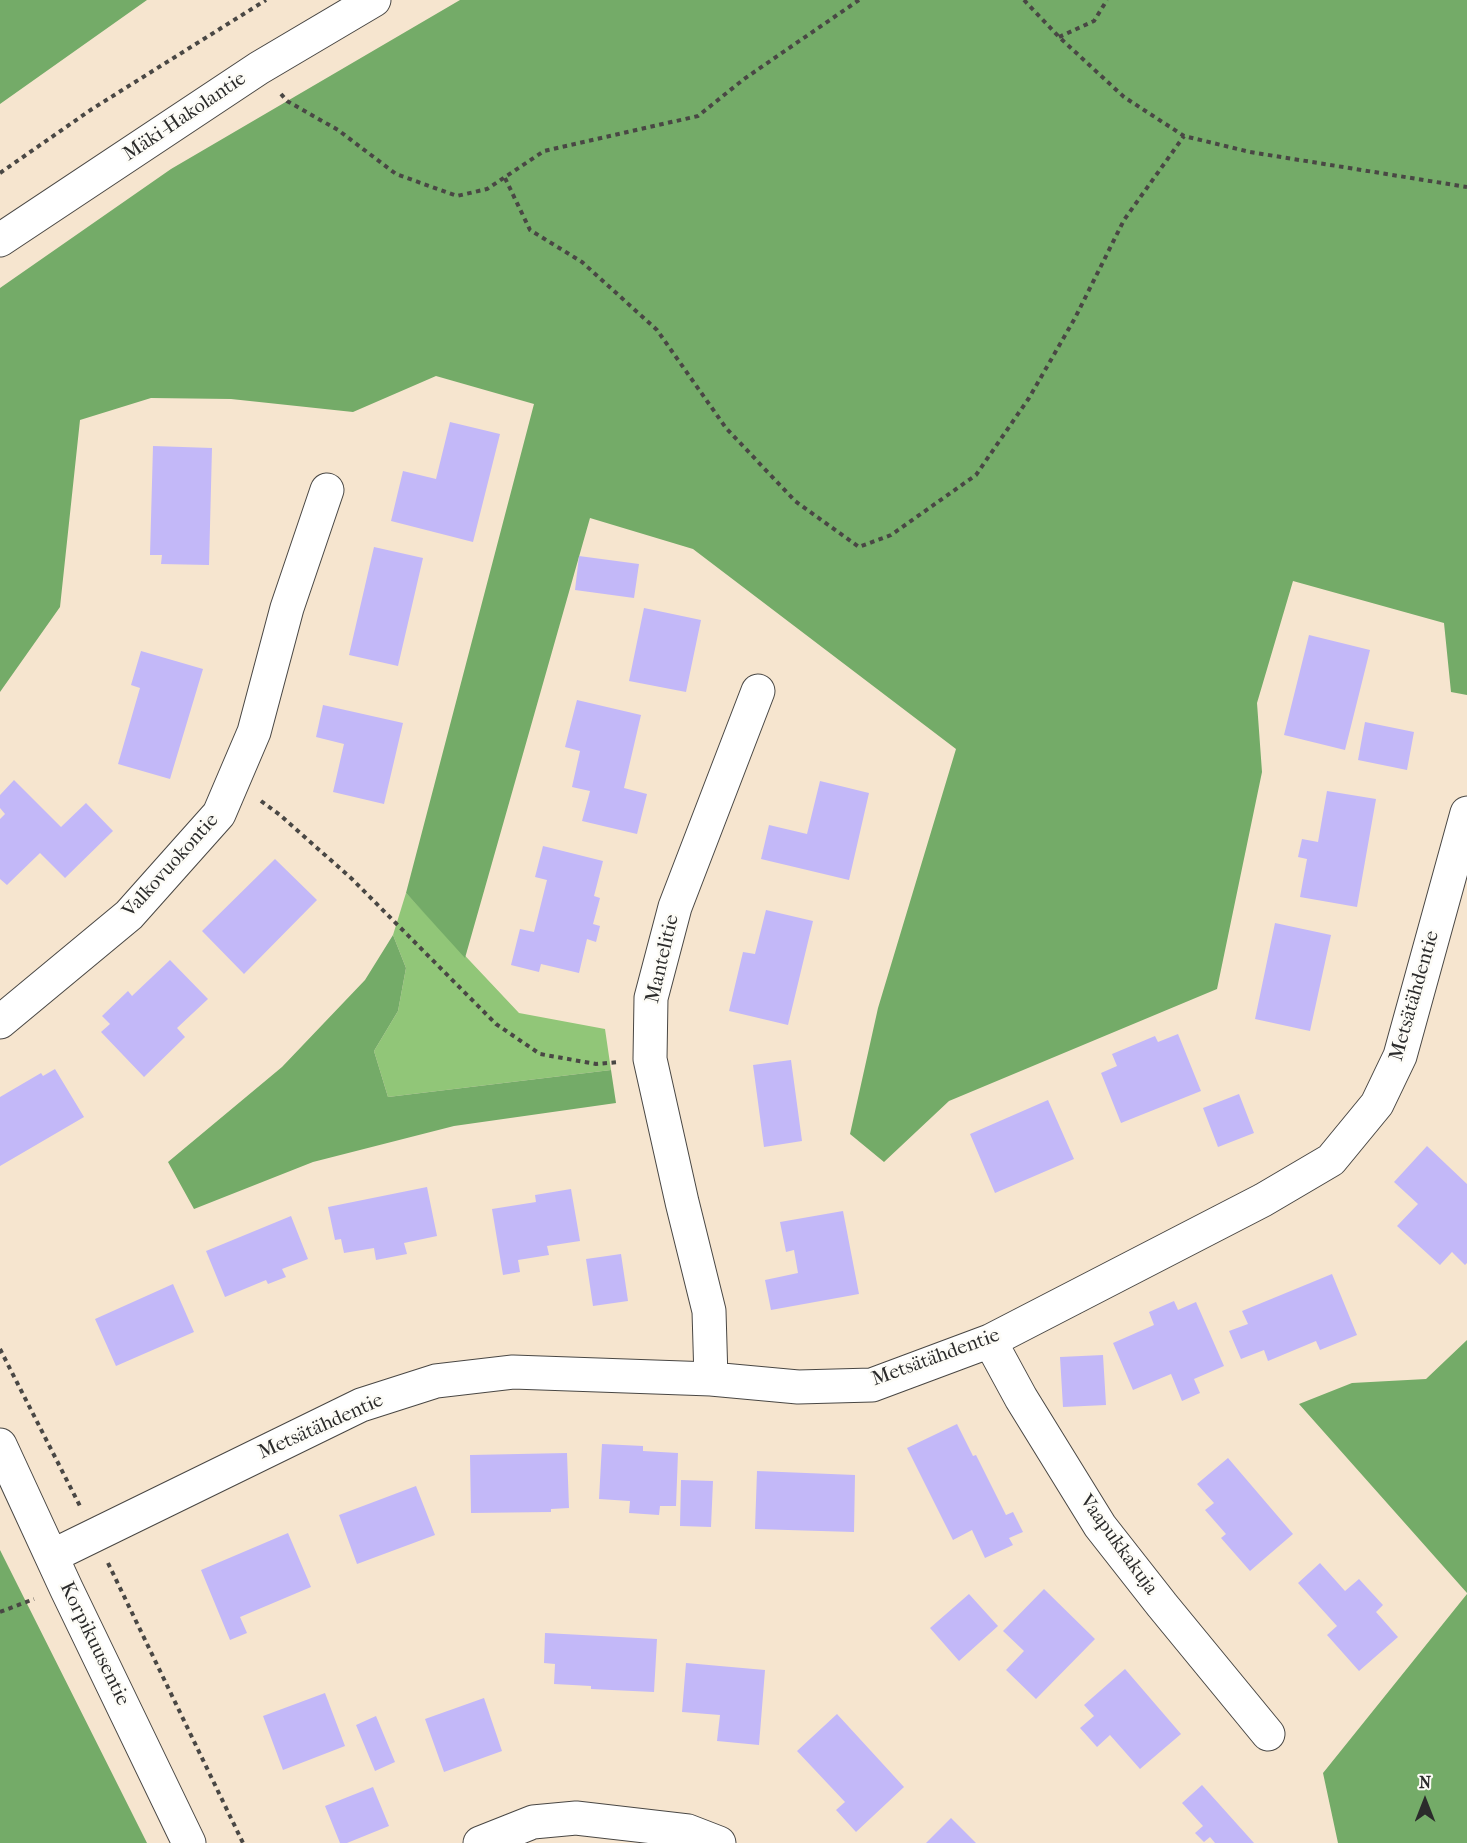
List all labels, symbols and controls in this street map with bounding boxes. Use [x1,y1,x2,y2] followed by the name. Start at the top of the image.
[119,67,251,167] street label: Mäki-Hakolantie
[118,809,224,923] street label: Valkovuokontie
[641,912,685,1006] street label: Mantelitie
[1385,928,1445,1064] street label: Metsätähdentie
[869,1324,1003,1392] street label: Metsätähdentie
[255,1389,387,1465] street label: Metsätähdentie
[1074,1490,1162,1600] street label: Vaapukkakuja
[54,1578,134,1710] street label: Korpikuusentie
[1395,1771,1455,1831] north arrow
[1419,1773,1431,1792] text: N

